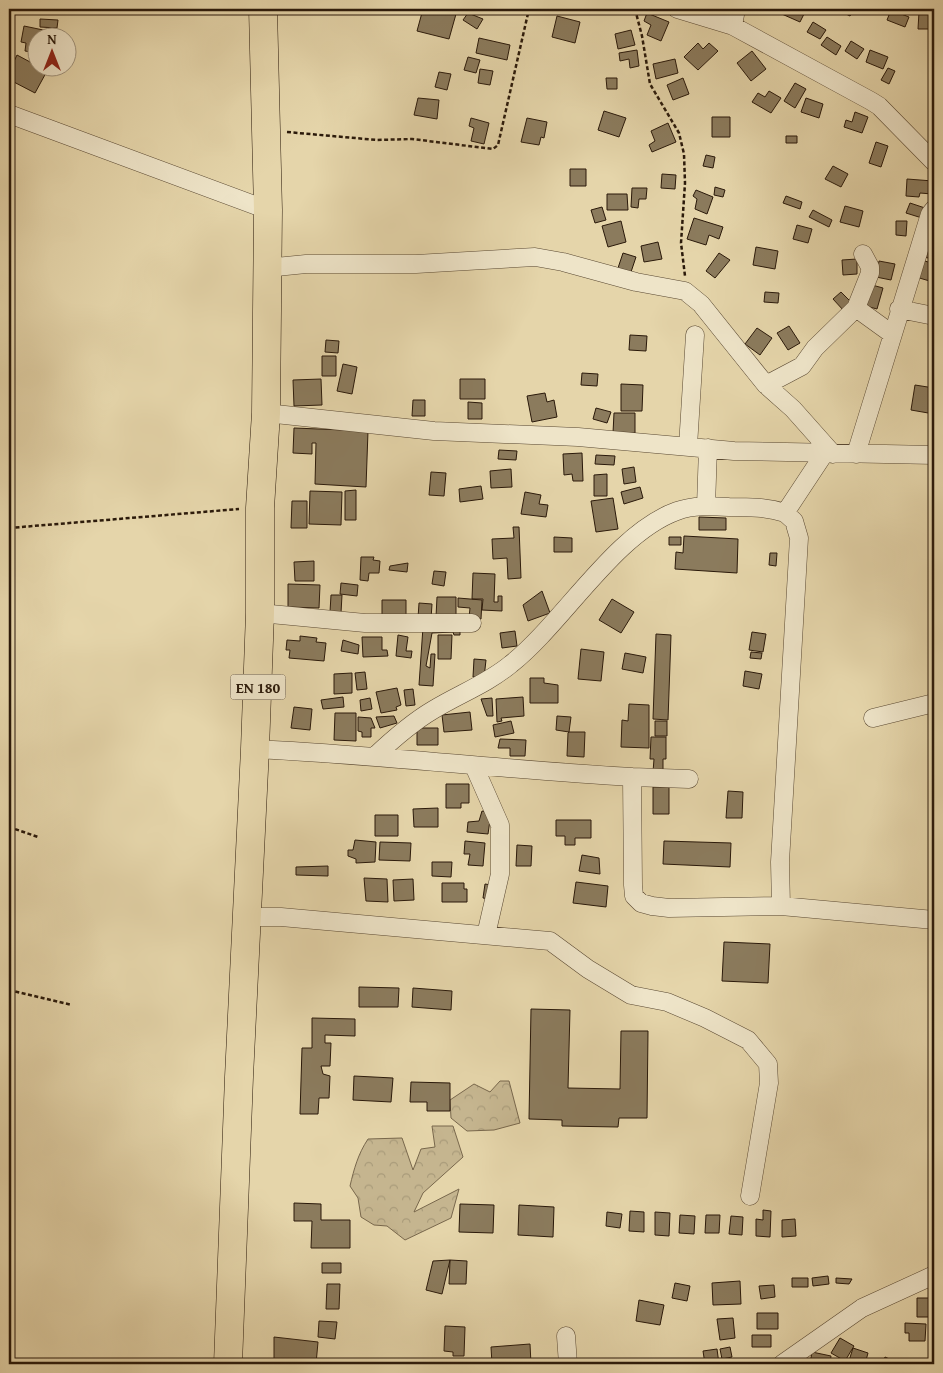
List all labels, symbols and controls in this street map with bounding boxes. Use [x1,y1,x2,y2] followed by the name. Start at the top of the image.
[28,28,78,78] north arrow
[47,29,57,49] text: N
[230,674,286,700] road number: EN 180

